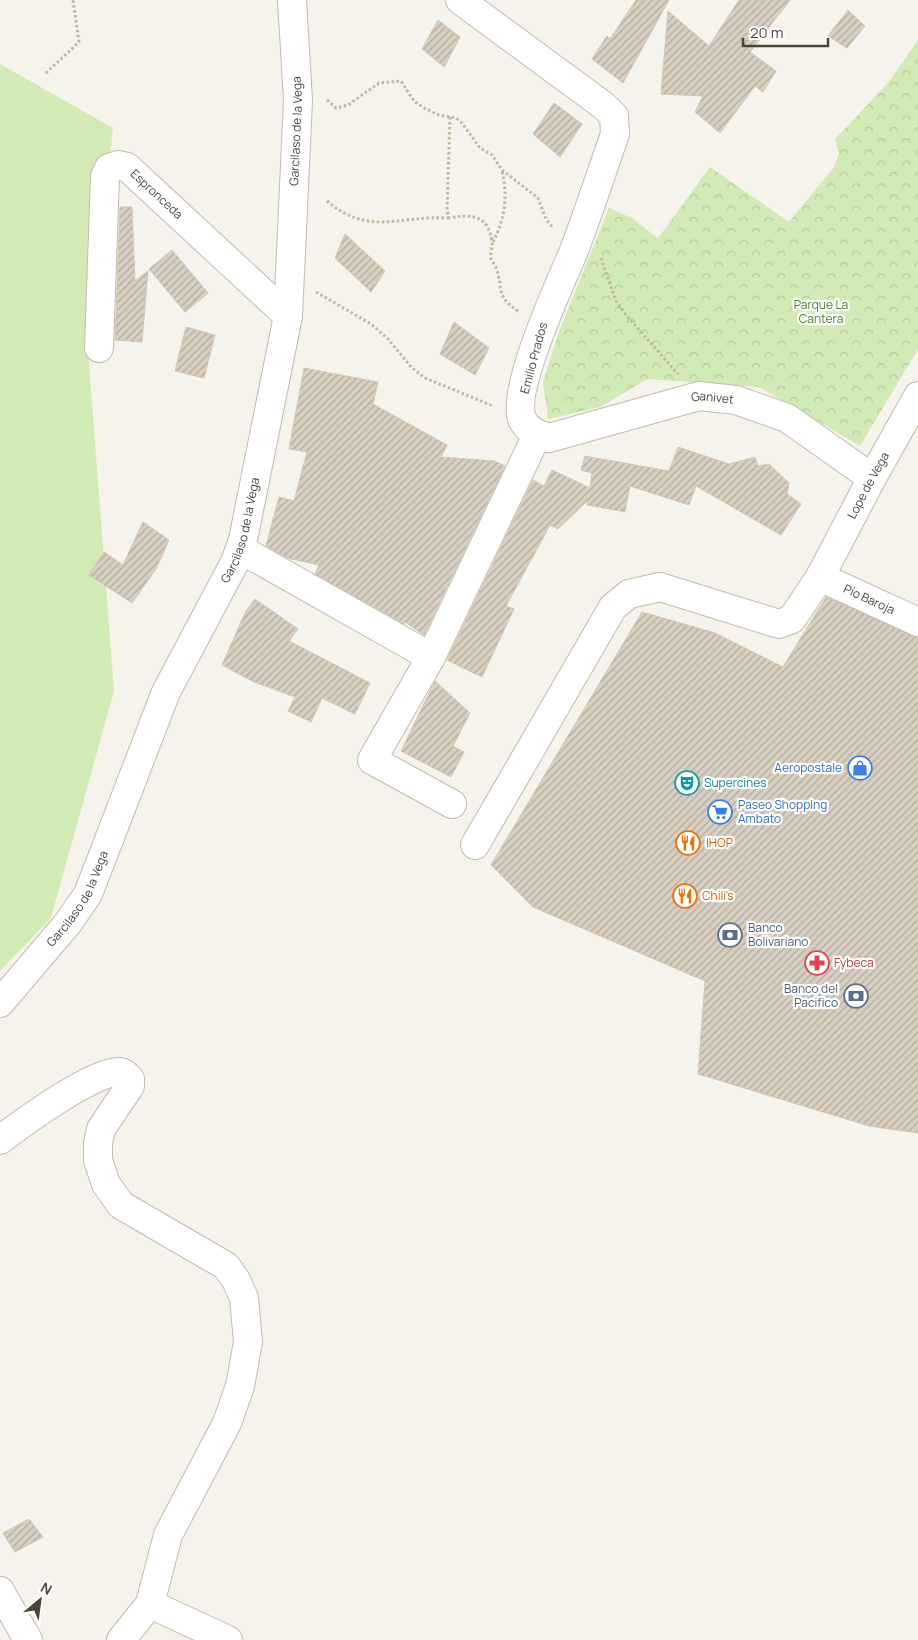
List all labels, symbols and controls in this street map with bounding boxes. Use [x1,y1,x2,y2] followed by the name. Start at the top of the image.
[743,15,828,47] scale bar
[750,22,783,43] text: 20 m
[285,76,306,186] street label: Garcilaso de la Vega
[127,165,187,223] street label: Espronceda
[794,296,848,327] park label: Parque La Cantera
[516,320,551,396] street label: Emilio Prados
[689,387,735,408] street label: Ganivet
[843,449,893,522] street label: Lope de Vega
[216,476,263,586] street label: Garcilaso de la Vega
[841,580,898,618] street label: Pío Baroja
[847,755,873,781] shop icon: Aeropostale
[774,759,842,776] place label: Aeropostale
[674,770,700,796] theatre icon: Supercines
[704,774,767,791] place label: Supercines
[738,796,827,827] place label: Paseo Shopping Ambato
[707,799,733,825] supermarket icon: Paseo Shopping Ambato
[675,830,701,856] restaurant icon: IHOP
[706,834,733,851] place label: IHOP
[42,848,112,950] street label: Garcilaso de la Vega
[672,883,698,909] restaurant icon: Chili's
[702,887,734,904] place label: Chili's
[748,919,808,950] place label: Banco Bolivariano
[717,922,743,948] bank icon: Banco Bolivariano
[804,950,830,976] pharmacy icon: Fybeca
[834,954,874,971] place label: Fybeca
[784,980,838,1011] place label: Banco del Pacifico
[843,983,869,1009] bank icon: Banco del Pacifico
[15,1575,65,1625] north arrow
[38,1577,56,1599] text: N

